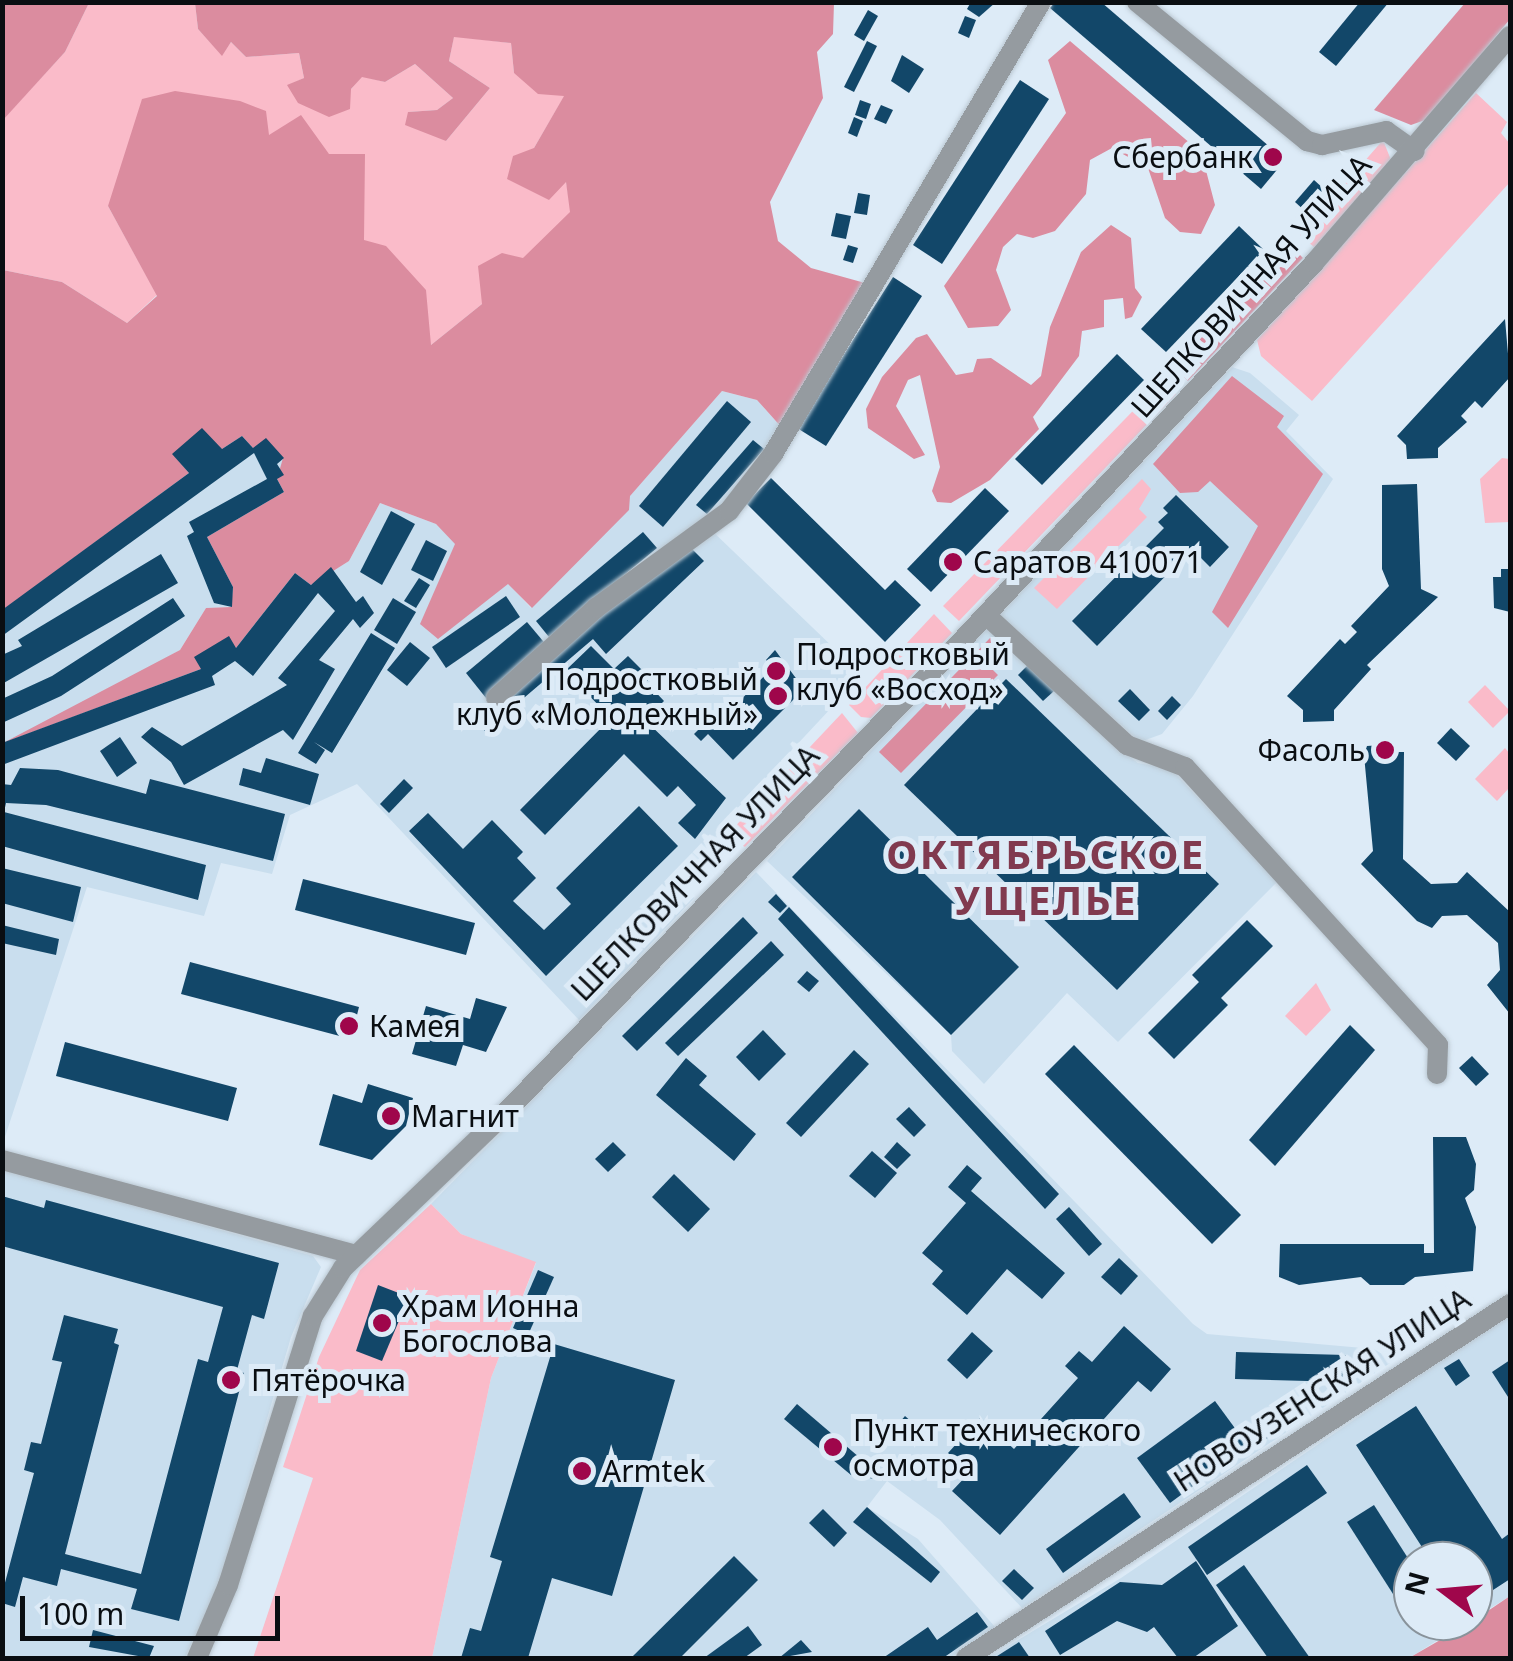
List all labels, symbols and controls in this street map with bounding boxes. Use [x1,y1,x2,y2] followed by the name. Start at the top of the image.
[1112,139,1253,175] place label: Сбербанк
[1262,146,1284,168] marker: Сбербанк
[1123,147,1379,425] street label: ШЕЛКОВИЧНАЯ УЛИЦА
[973,544,1203,580] place label: Саратов 410071
[942,551,964,573] marker: Саратов 410071
[796,636,1010,706] place label: Подростковый клуб «Восход»
[765,660,787,682] marker: Подростковый клуб «Восход»
[456,661,758,732] place label: Подростковый клуб «Молодежный»
[767,685,789,707] marker: Подростковый клуб «Молодежный»
[1258,732,1365,768] place label: Фасоль
[564,738,826,1008] street label: ШЕЛКОВИЧНАЯ УЛИЦА
[1374,739,1396,761] marker: Фасоль
[886,830,1206,924] district label: ОКТЯБРЬСКОЕ УЩЕЛЬЕ
[369,1008,461,1044] place label: Камея
[338,1015,360,1037] marker: Камея
[411,1098,519,1134] place label: Магнит
[380,1105,402,1127] marker: Магнит
[1167,1281,1477,1499] street label: НОВОУЗЕНСКАЯ УЛИЦА
[402,1288,579,1358] place label: Храм Ионна Богослова
[371,1312,393,1334] marker: Храм Ионна Богослова
[251,1362,406,1398] place label: Пятёрочка
[220,1369,242,1391] marker: Пятёрочка
[853,1412,1141,1482] place label: Пункт технического осмотра
[822,1436,844,1458] marker: Пункт технического осмотра
[602,1453,705,1489] place label: Armtek
[571,1460,593,1482] marker: Armtek
[1393,1541,1493,1641] north arrow
[1395,1567,1437,1599] text: N
[25,1576,285,1638] scale bar
[37,1593,124,1634] text: 100 m

